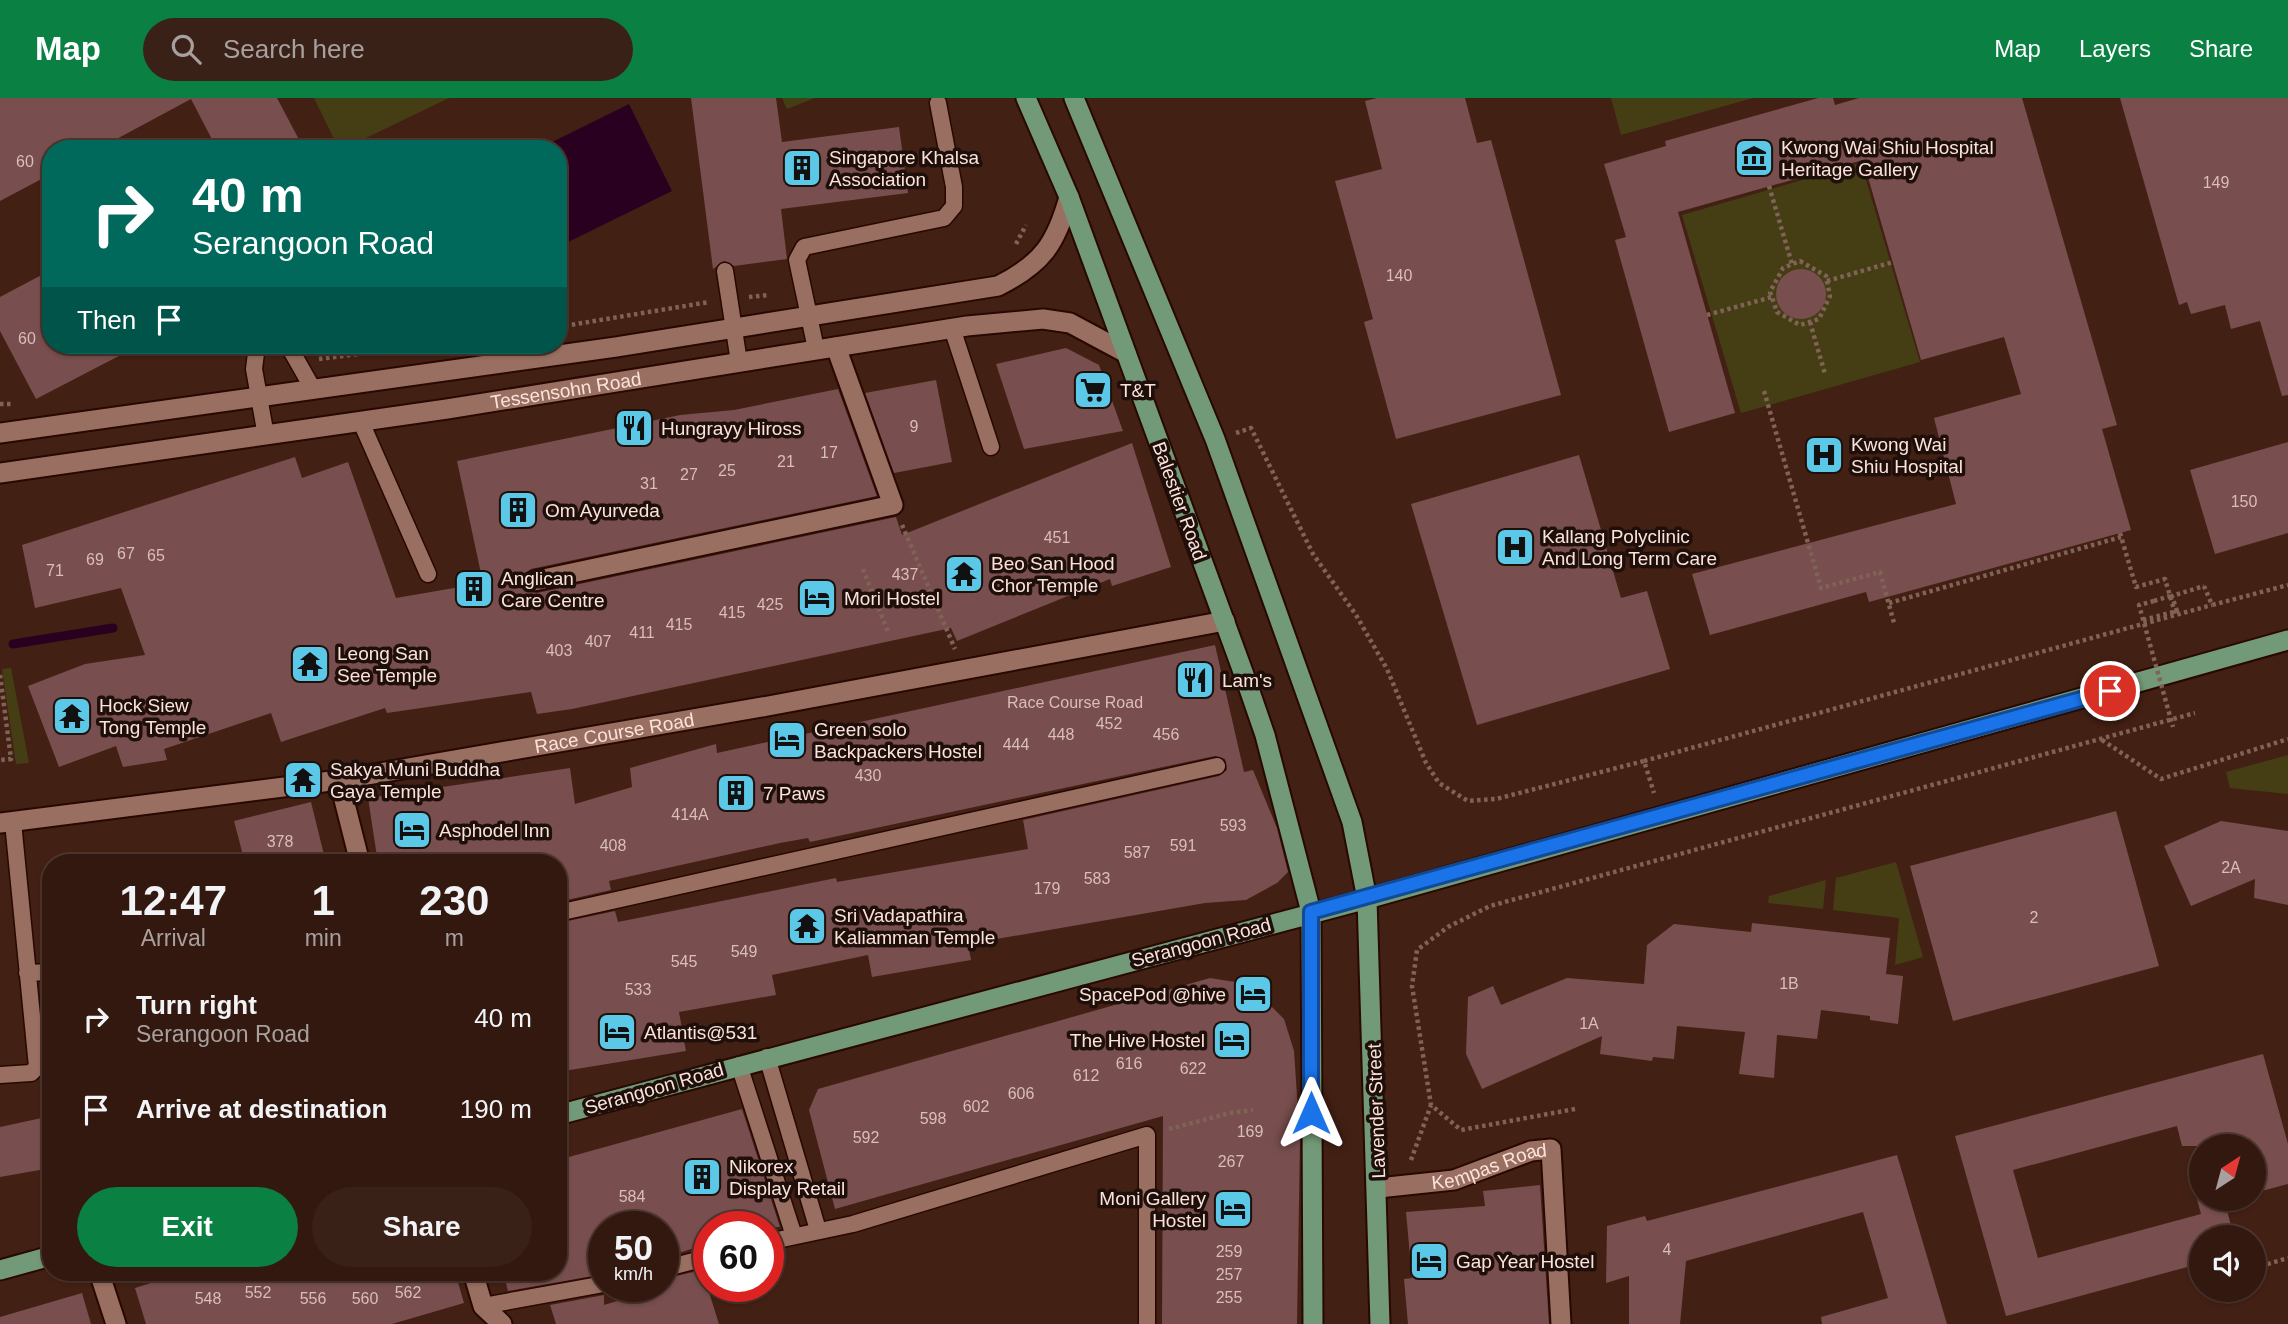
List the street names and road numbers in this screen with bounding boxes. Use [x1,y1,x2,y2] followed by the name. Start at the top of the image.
[489,368,643,413] street label: Tessensohn Road
[1148,439,1211,563] street label: Balestier Road
[533,709,696,757] street label: Race Course Road
[1129,914,1273,971] street label: Serangoon Road
[1364,1042,1389,1179] street label: Lavender Street
[582,1059,726,1118] street label: Serangoon Road
[1430,1140,1548,1193] street label: Kempas Road

